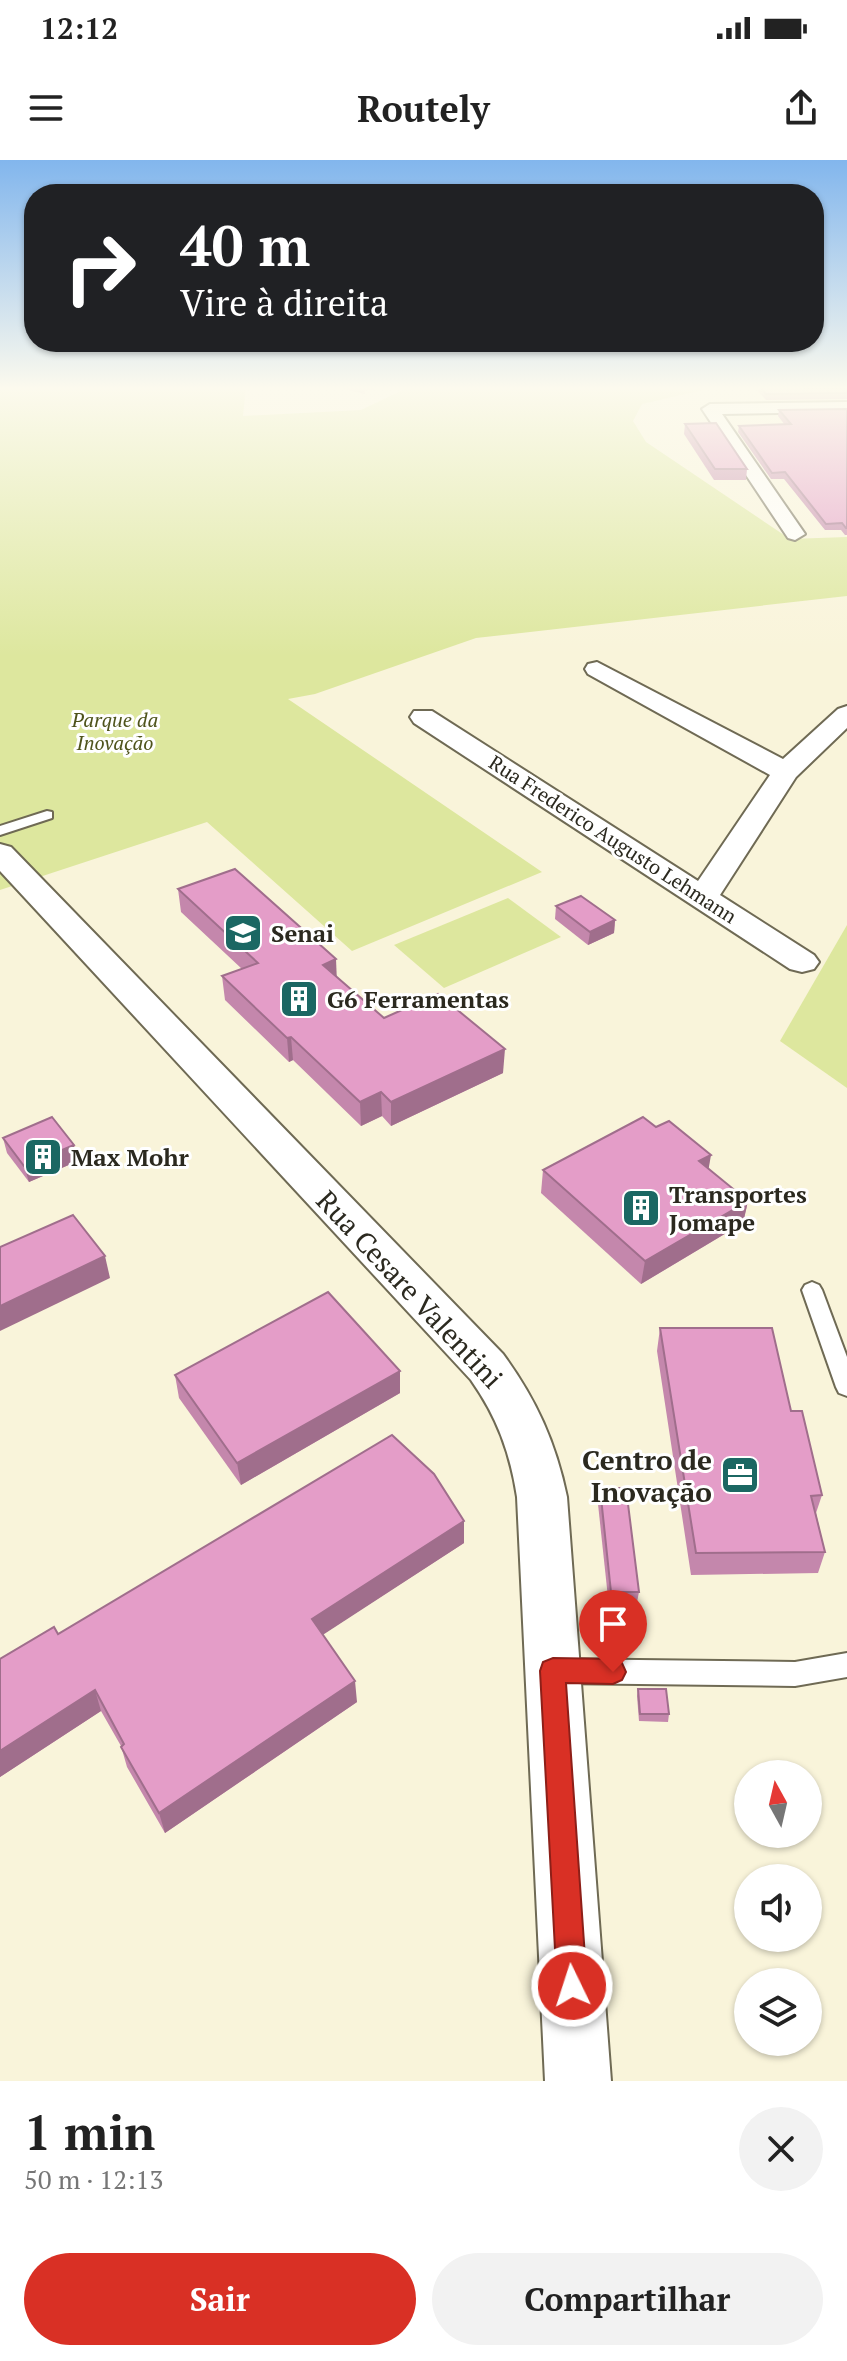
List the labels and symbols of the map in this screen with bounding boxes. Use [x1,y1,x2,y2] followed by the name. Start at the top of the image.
[71,706,158,756] park label: Parque da Inovação
[484,749,742,929] street label: Rua Frederico Augusto Lehmann
[222,912,264,954] school or university icon: Senai
[271,917,334,949] place label: Senai
[278,978,320,1020] building icon: G6 Ferramentas
[327,983,509,1015] place label: G6 Ferramentas
[22,1136,64,1178] building icon: Max Mohr
[71,1141,190,1173] place label: Max Mohr
[669,1178,807,1238] place label: Transportes Jomape
[309,1182,511,1396] street label: Rua Cesare Valentini
[620,1187,662,1229] building icon: Transportes Jomape
[582,1441,712,1510] place label: Centro de Inovação
[719,1454,761,1496] office icon: Centro de Inovação
[579,1590,647,1672] pin
[734,1760,822,1848] north arrow
[530,1944,614,2028] position arrow

